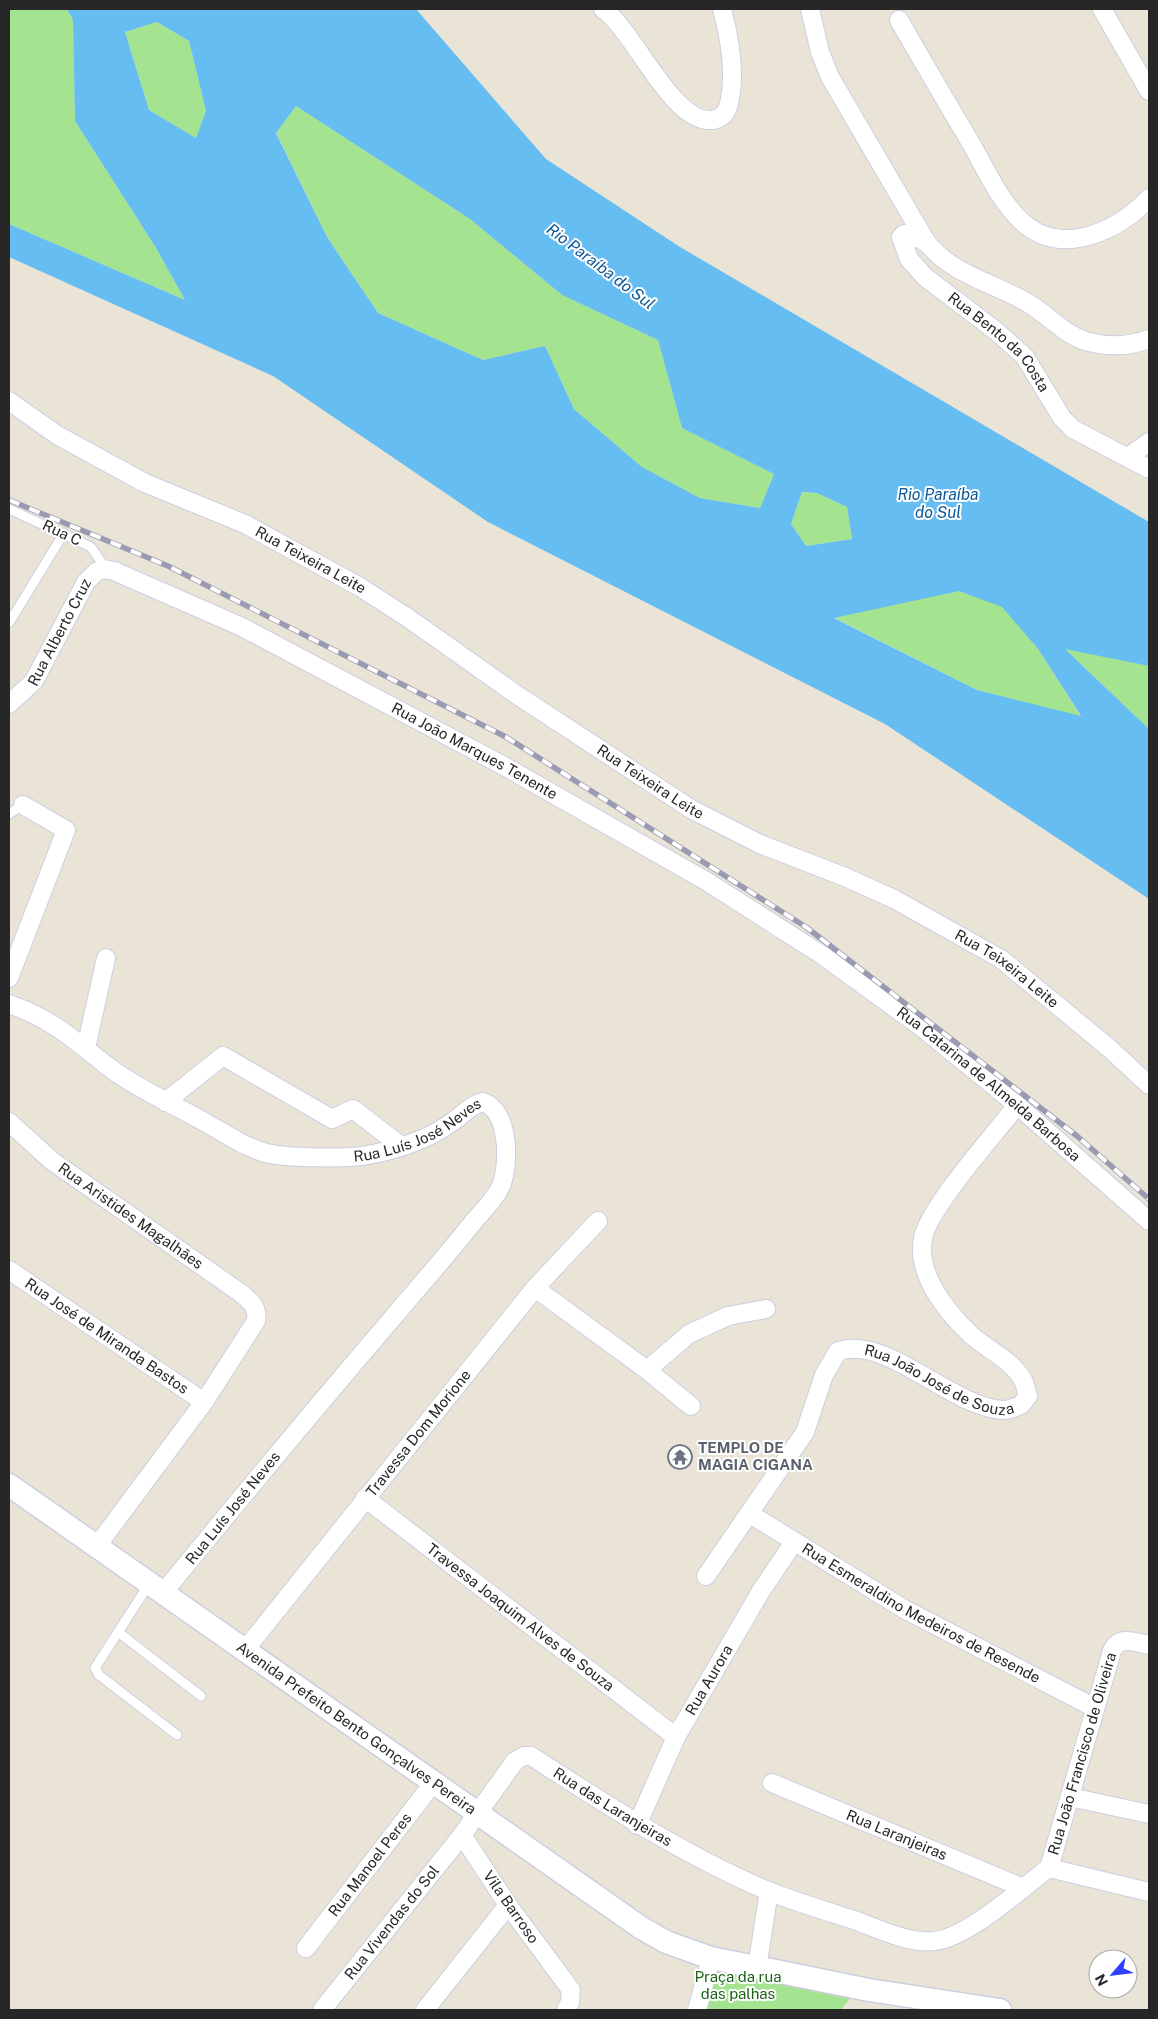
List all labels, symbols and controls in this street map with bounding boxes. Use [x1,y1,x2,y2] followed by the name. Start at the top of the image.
[543,220,659,313] water label: Rio Paraíba do Sul
[945,289,1053,395] street label: Rua Bento da Costa
[898,485,978,522] water label: Rio Paraíba do Sul
[40,516,84,549] street label: Rua C
[253,522,370,597] street label: Rua Teixeira Leite
[24,576,94,689] street label: Rua Alberto Cruz
[389,699,561,803] street label: Rua João Marques Tenente
[594,741,707,822] street label: Rua Teixeira Leite
[952,926,1062,1011] street label: Rua Teixeira Leite
[894,1003,1084,1165] street label: Rua Catarina de Almeida Barbosa
[353,1094,483,1165] street label: Rua Luís José Neves
[55,1159,207,1272] street label: Rua Aristides Magalhães
[22,1274,192,1397] street label: Rua José de Miranda Bastos
[863,1341,1016,1418] street label: Rua João José de Souza
[362,1366,474,1500] street label: Travessa Dom Morione
[698,1439,813,1473] place label: TEMPLO DE MAGIA CIGANA
[667,1444,693,1470] temple icon: TEMPLO DE MAGIA CIGANA
[182,1448,283,1567] street label: Rua Luís José Neves
[799,1539,1043,1686] street label: Rua Esmeraldino Medeiros de Resende
[424,1540,618,1694] street label: Travessa Joaquim Alves de Souza
[234,1638,480,1818] street label: Avenida Prefeito Bento Gonçalves Pereira
[682,1642,736,1718] street label: Rua Aurora
[1044,1650,1119,1857] street label: Rua João Francisco de Oliveira
[550,1764,675,1849] street label: Rua das Laranjeiras
[844,1806,950,1863] street label: Rua Laranjeiras
[325,1810,415,1920] street label: Rua Manoel Peres
[341,1862,442,1983] street label: Rua Vivendas do Sol
[480,1867,543,1946] street label: Vila Barroso
[1088,1949,1138,1999] north arrow
[695,1968,782,2002] park label: Praça da rua das palhas
[1092,1972,1111,1989] text: N

